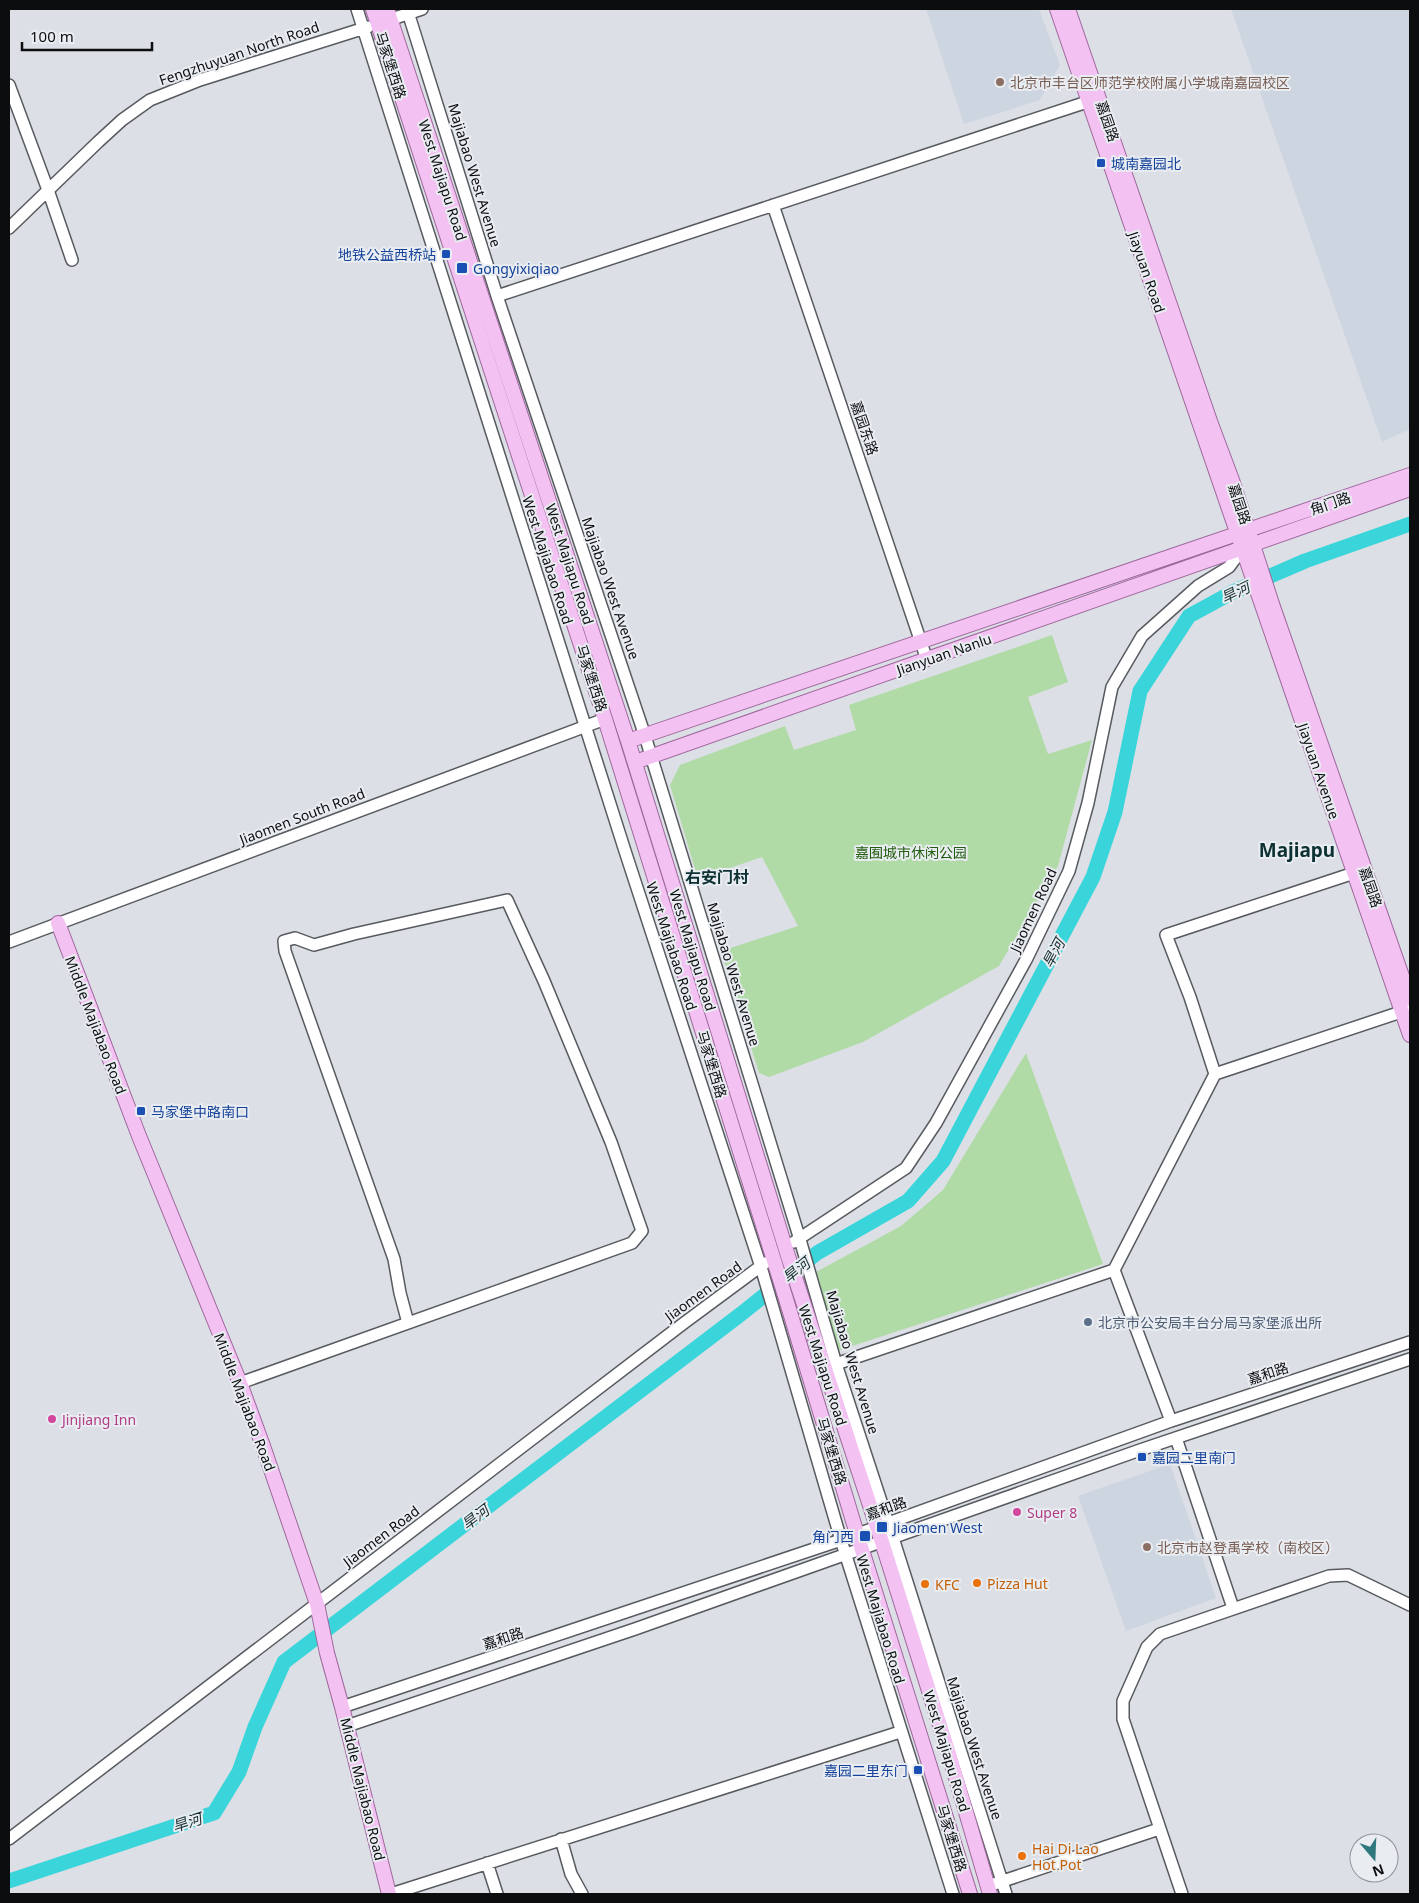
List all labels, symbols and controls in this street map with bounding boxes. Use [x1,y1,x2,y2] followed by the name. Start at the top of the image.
[156,17,322,89] street label: Fengzhuyuan North Road
[22,20,152,52] scale bar
[30,26,74,46] text: 100 m
[371,29,411,101] street label: 马家堡西路
[1010,73,1290,92] place label: 北京市丰台区师范学校附属小学城南嘉园校区
[994,76,1006,88] marker: 北京市丰台区师范学校附属小学城南嘉园校区
[1092,98,1124,144] street label: 嘉园路
[444,101,506,249] street label: Majiabao West Avenue
[414,117,472,243] street label: West Majiapu Road
[1111,154,1181,173] place label: 城南嘉园北
[1095,157,1107,169] marker: 城南嘉园北
[1124,227,1170,315] street label: Jiayuan Road
[338,245,436,264] place label: 地铁公益西桥站
[440,248,452,260] marker: 地铁公益西桥站
[473,259,559,278] place label: Gongyixiqiao
[455,261,469,275] marker: Gongyixiqiao
[847,398,883,458] street label: 嘉园东路
[1224,481,1256,527] street label: 嘉园路
[1307,487,1353,519] street label: 角门路
[518,493,578,627] street label: West Majiabao Road
[541,501,599,627] street label: West Majiapu Road
[578,514,644,662] street label: Majiabao West Avenue
[1217,575,1256,608] water label: 旱河
[892,629,994,680] street label: Jianyuan Nanlu
[572,642,612,714] street label: 马家堡西路
[1293,719,1344,822] street label: Jiayuan Avenue
[235,783,367,849] street label: Jiaomen South Road
[1259,837,1335,863] district label: Majiapu
[855,843,967,862] park label: 嘉囿城市休闲公园
[1355,864,1387,910] street label: 嘉园路
[1004,865,1061,957] street label: Jiaomen Road
[685,866,749,888] district label: 右安门村
[642,879,702,1013] street label: West Majiabao Road
[665,887,721,1013] street label: West Majiapu Road
[703,900,765,1048] street label: Majiabao West Avenue
[1037,932,1070,971] water label: 旱河
[61,953,131,1097] street label: Middle Majiabao Road
[693,1028,731,1100] street label: 马家堡西路
[151,1102,249,1121] place label: 马家堡中路南口
[135,1105,147,1117] marker: 马家堡中路南口
[778,1251,816,1287] water label: 旱河
[659,1257,745,1327] street label: Jiaomen Road
[822,1288,884,1436] street label: Majiabao West Avenue
[794,1302,852,1428] street label: West Majiapu Road
[1098,1313,1322,1332] place label: 北京市公安局丰台分局马家堡派出所
[1082,1316,1094,1328] marker: 北京市公安局丰台分局马家堡派出所
[210,1330,280,1474] street label: Middle Majiabao Road
[1245,1357,1291,1389] street label: 嘉和路
[60,1410,136,1429] place label: Jinjiang Inn
[46,1413,58,1425] marker: Jinjiang Inn
[813,1415,851,1487] street label: 马家堡西路
[1152,1448,1236,1467] place label: 嘉园二里南门
[1136,1451,1148,1463] marker: 嘉园二里南门
[863,1492,909,1524] street label: 嘉和路
[457,1498,495,1534] water label: 旱河
[337,1501,423,1572] street label: Jiaomen Road
[1027,1503,1077,1522] place label: Super 8
[1011,1506,1023,1518] marker: Super 8
[891,1518,982,1537] place label: Jiaomen West
[875,1520,889,1534] marker: Jiaomen West
[812,1527,854,1546] place label: 角门西
[858,1529,872,1543] marker: 角门西
[1157,1538,1339,1557] place label: 北京市赵登禹学校（南校区）
[1141,1541,1153,1553] marker: 北京市赵登禹学校（南校区）
[852,1552,910,1686] street label: West Majiabao Road
[987,1574,1048,1593] place label: Pizza Hut
[935,1575,960,1594] place label: KFC
[971,1577,983,1589] marker: Pizza Hut
[919,1578,931,1590] marker: KFC
[480,1622,526,1654] street label: 嘉和路
[943,1674,1007,1822] street label: Majiabao West Avenue
[919,1688,975,1814] street label: West Majiapu Road
[336,1716,390,1862] street label: Middle Majiabao Road
[824,1761,908,1780] place label: 嘉园二里东门
[912,1764,924,1776] marker: 嘉园二里东门
[933,1802,971,1874] street label: 马家堡西路
[170,1807,207,1836] water label: 旱河
[1349,1833,1399,1883] north arrow
[1032,1839,1099,1874] place label: Hai Di Lao Hot Pot
[1016,1850,1028,1862] marker: Hai Di Lao Hot Pot
[1370,1860,1387,1882] text: N

